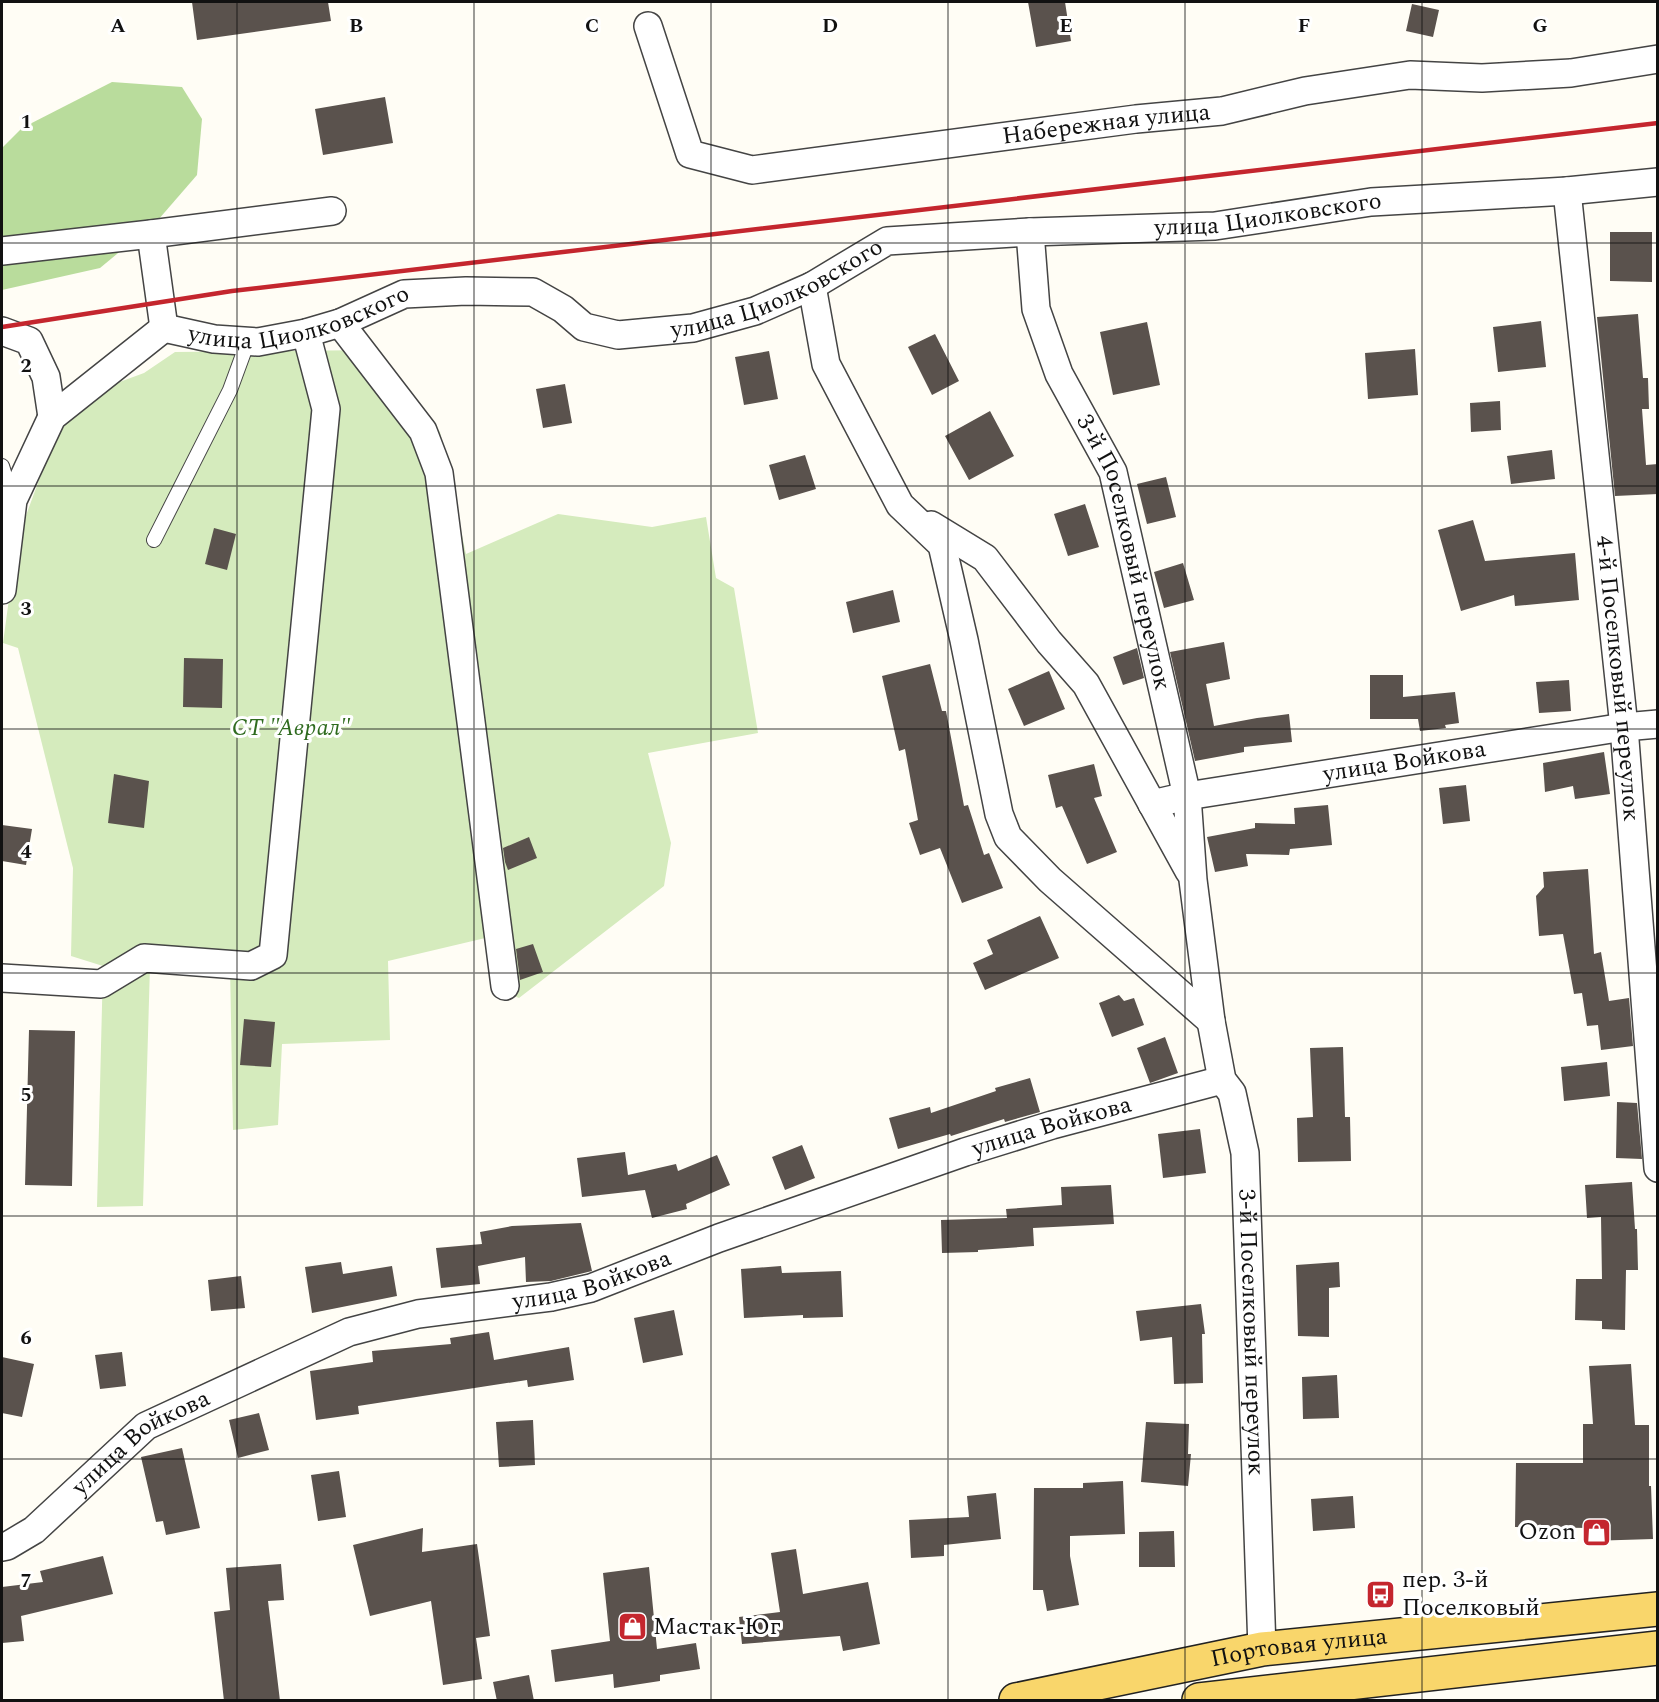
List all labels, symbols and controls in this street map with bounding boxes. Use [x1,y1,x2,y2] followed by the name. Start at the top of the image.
[110,11,126,41] text: A
[349,11,363,41] text: B
[585,11,599,41] text: C
[822,11,838,41] text: D
[1059,11,1073,41] text: E
[1298,11,1310,41] text: F
[1532,11,1548,41] text: G
[1000,94,1212,155] street label: Набережная улица
[20,107,32,137] text: 1
[1153,183,1383,246] street label: улица Циолковского
[668,229,890,348] street label: улица Циолковского
[184,276,415,360] street label: улица Циолковского
[20,351,32,381] text: 2
[1067,408,1180,694] street label: 3-й Поселковый переулок
[1586,534,1649,823] street label: 4-й Поселковый переулок
[20,594,32,624] text: 3
[232,710,350,746] park label: СТ "Аврал"
[1319,731,1489,792] street label: улица Войкова
[20,837,32,867] text: 4
[20,1080,32,1110] text: 5
[967,1087,1136,1167] street label: улица Войкова
[1228,1188,1274,1476] street label: 3-й Поселковый переулок
[509,1240,677,1320] street label: улица Войкова
[20,1323,32,1353] text: 6
[63,1381,216,1505] street label: улица Войкова
[1518,1514,1576,1550] place label: Ozon
[1581,1516,1613,1548] shop icon: Ozon
[1402,1562,1540,1626] place label: пер. 3-й Поселковый
[20,1566,32,1596] text: 7
[1365,1578,1397,1610] bus stop icon: пер. 3-й Поселковый
[653,1609,781,1645] place label: Мастак-Юг
[616,1611,648,1643] shop icon: Мастак-Юг
[1207,1618,1389,1677] street label: Портовая улица

